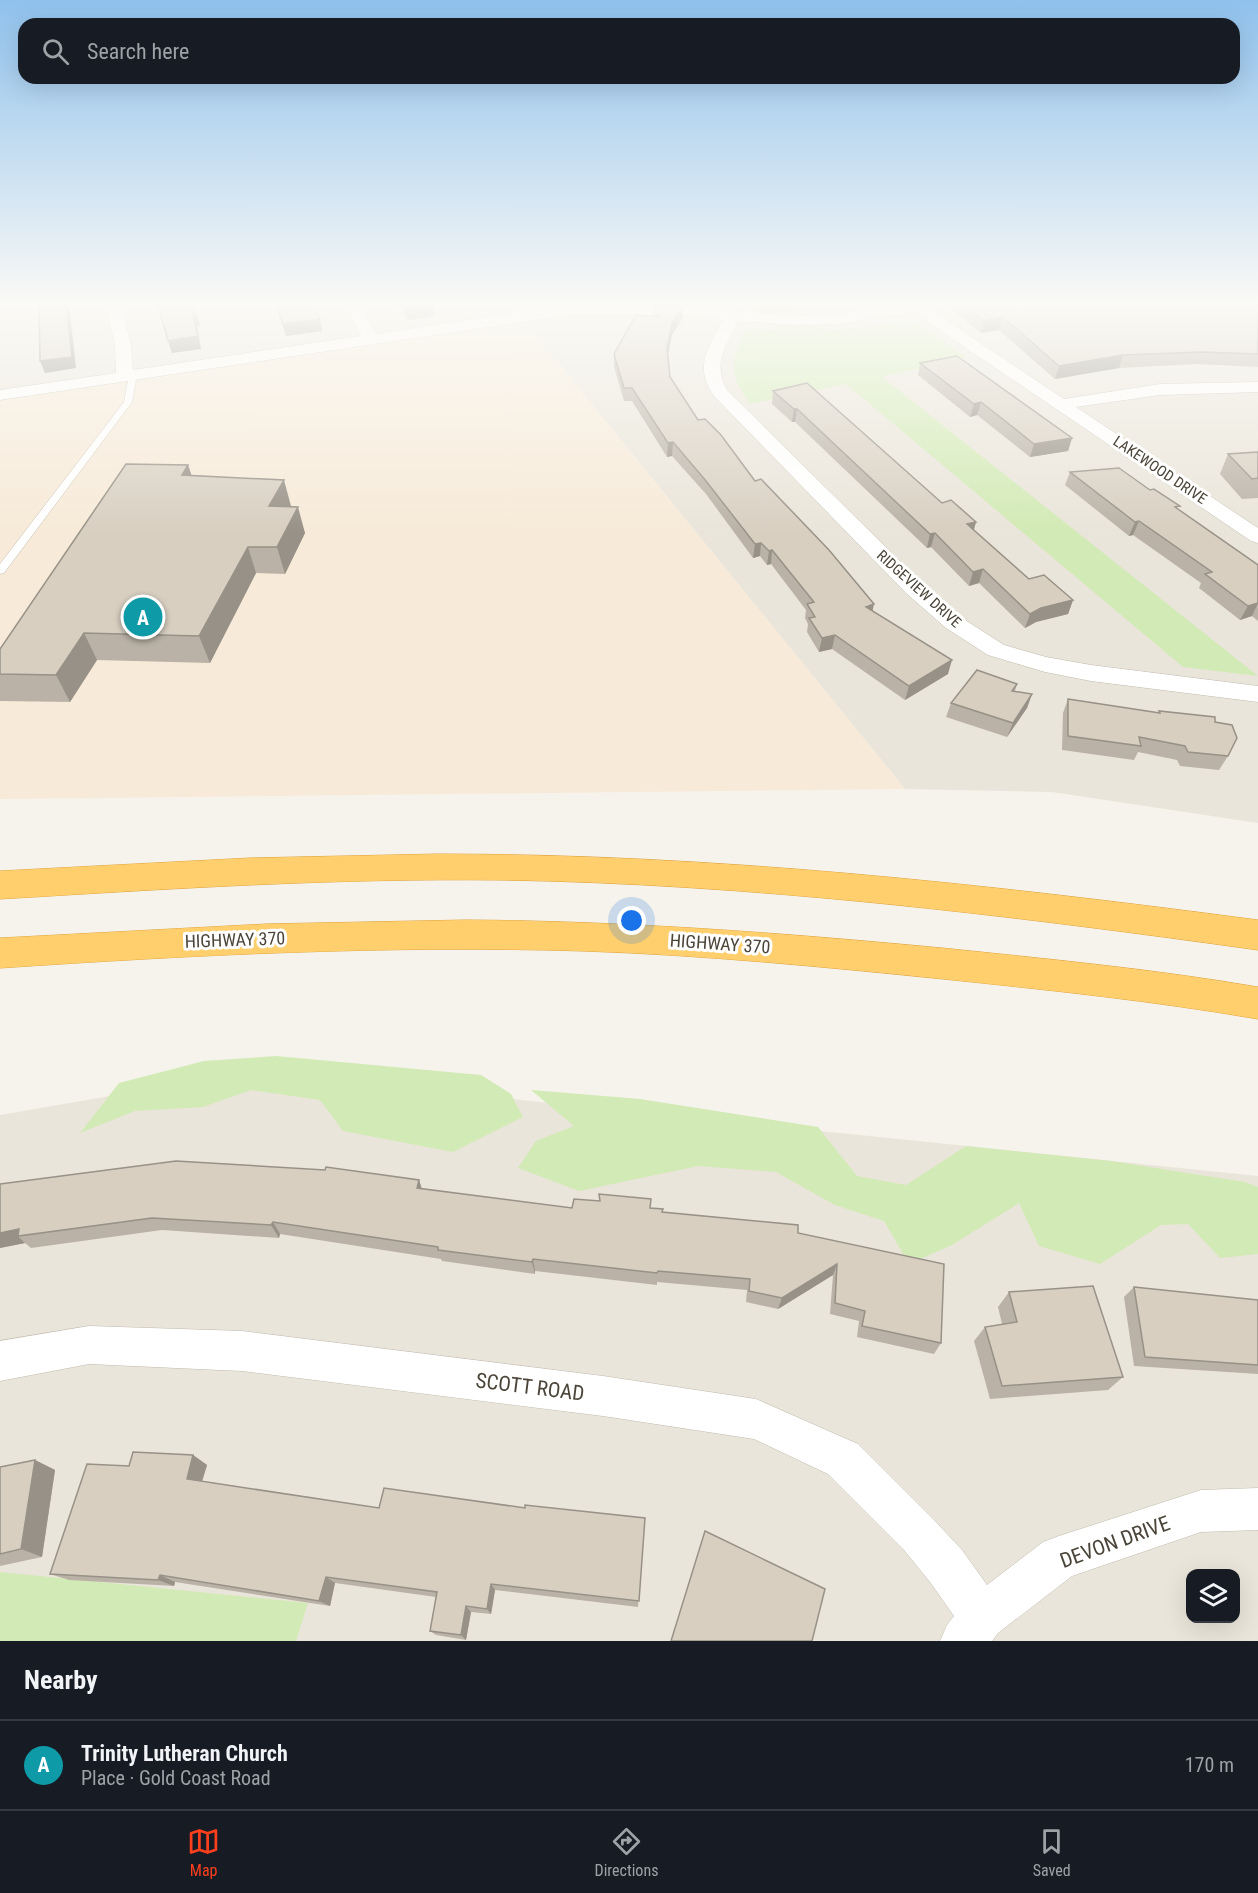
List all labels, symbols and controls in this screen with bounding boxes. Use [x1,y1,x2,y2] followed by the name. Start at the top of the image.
[18,18,1240,84] search box
[39,35,72,68] icon: search
[87,39,189,64] text: Search here
[1110,432,1210,508] street label: LAKEWOOD DRIVE
[873,546,965,632] street label: RIDGEVIEW DRIVE
[124,594,162,640] pin: A
[617,906,646,935] your location
[184,927,286,952] street label: HIGHWAY 370
[669,930,771,957] street label: HIGHWAY 370
[474,1368,586,1406] street label: SCOTT ROAD
[1057,1511,1173,1573] street label: DEVON DRIVE
[1186,1569,1240,1623] map controls
[1186,1569,1240,1623] button: layers
[24,1665,98,1695] text: Nearby
[81,1741,288,1766] text: Trinity Lutheran Church
[38,1753,49,1777] text: A
[1185,1753,1234,1777] text: 170 m
[81,1766,271,1790] text: Place · Gold Coast Road
[187,1825,220,1880] tab: Map
[595,1825,658,1880] tab: Directions
[1033,1825,1071,1880] tab: Saved

